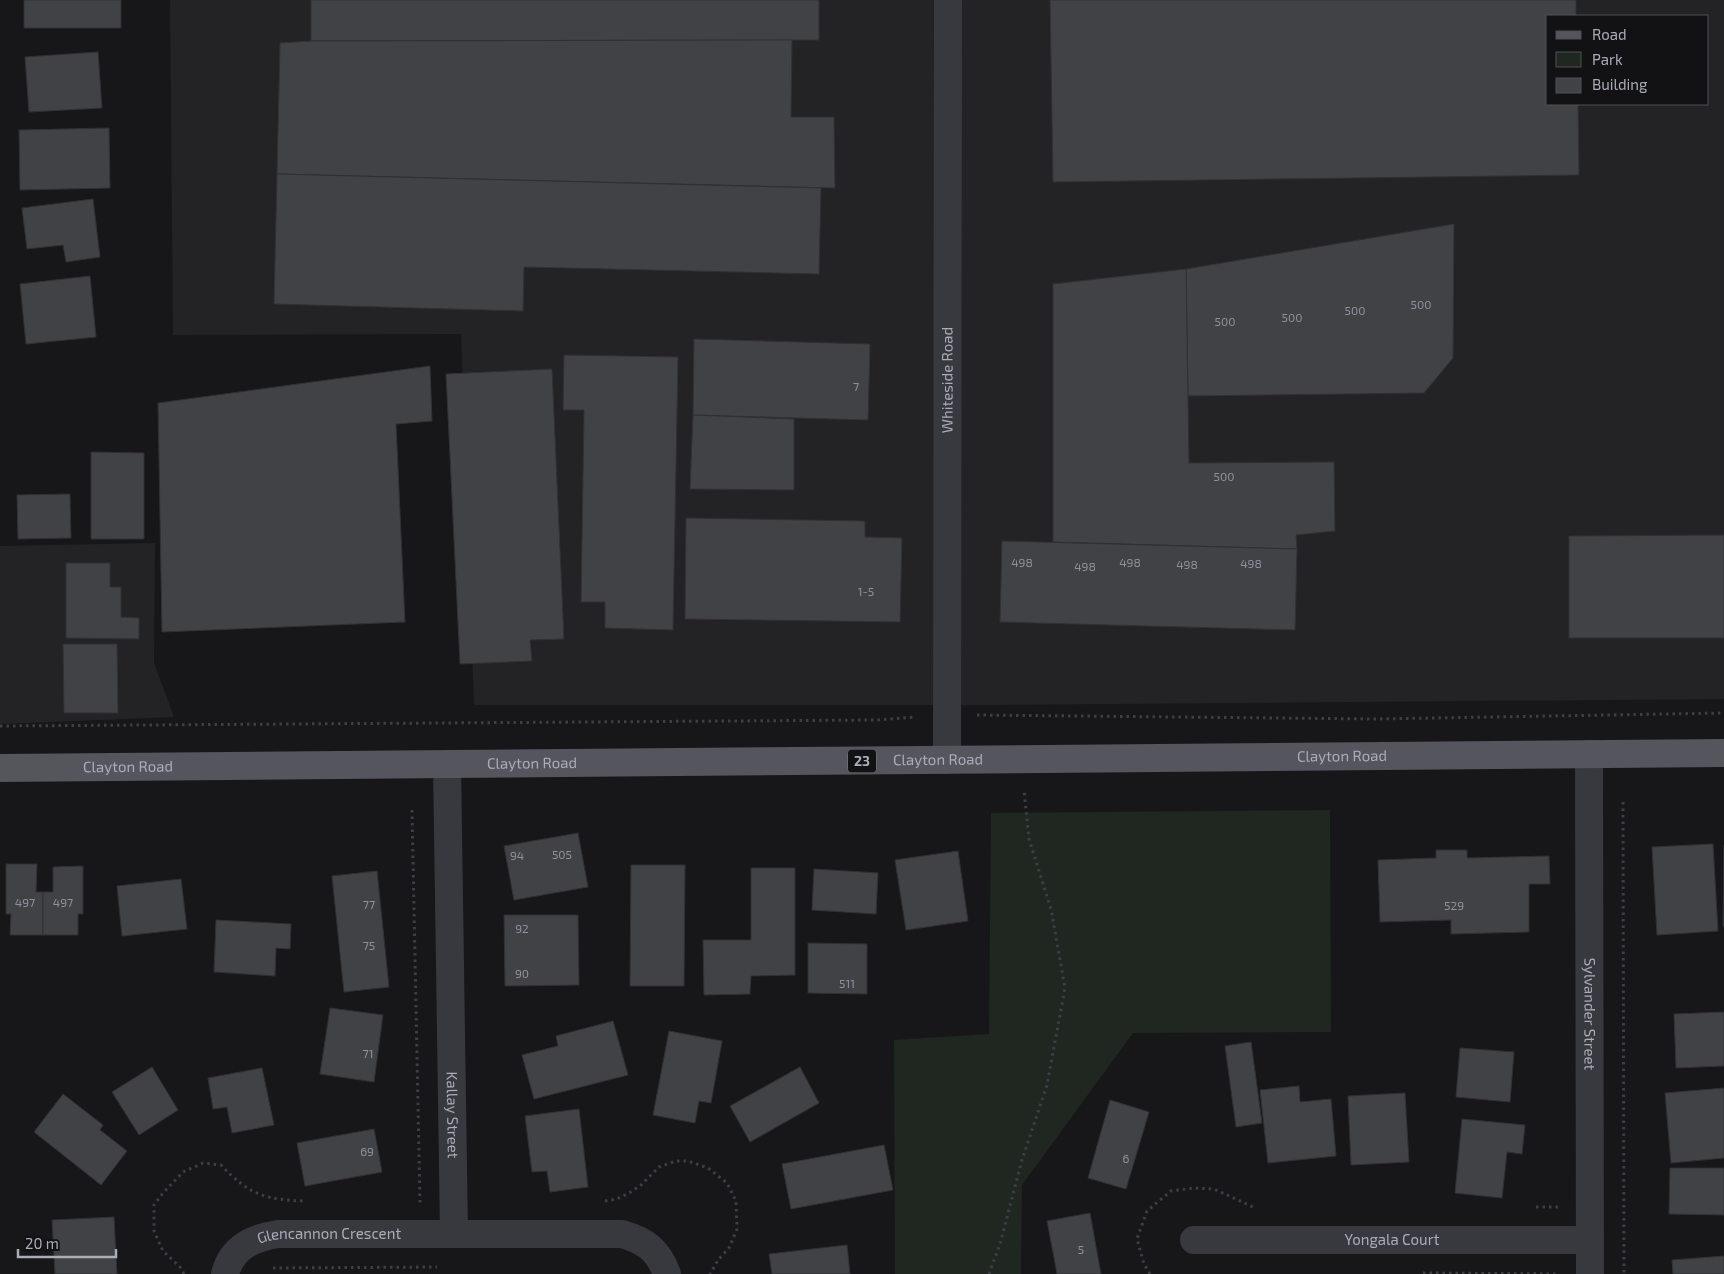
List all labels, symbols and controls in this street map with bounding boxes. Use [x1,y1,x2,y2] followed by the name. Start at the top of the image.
[1546,15,1709,105] legend
[1592,25,1627,43] text: Road
[1592,50,1623,68] text: Park
[1592,75,1648,93] text: Building
[1411,297,1431,311] house number: 500
[1345,303,1365,317] house number: 500
[1282,310,1302,324] house number: 500
[1215,314,1235,328] house number: 500
[937,327,956,433] street label: Whiteside Road
[853,379,859,393] house number: 7
[1214,469,1234,483] house number: 500
[1011,555,1033,569] house number: 498
[1119,555,1141,569] house number: 498
[1240,556,1262,570] house number: 498
[1176,557,1198,571] house number: 498
[1074,559,1096,573] house number: 498
[858,584,874,598] house number: 1-5
[1297,746,1387,765] street label: Clayton Road
[848,749,876,772] road number: 23
[893,749,983,768] street label: Clayton Road
[487,753,577,772] street label: Clayton Road
[83,756,173,775] street label: Clayton Road
[552,847,572,861] house number: 505
[510,848,524,862] house number: 94
[15,895,35,909] house number: 497
[53,895,73,909] house number: 497
[363,897,375,911] house number: 77
[1444,898,1464,912] house number: 529
[515,921,529,935] house number: 92
[363,938,375,952] house number: 75
[1581,958,1600,1071] street label: Sylvander Street
[515,966,529,980] house number: 90
[839,976,855,990] house number: 511
[363,1046,373,1060] house number: 71
[444,1071,463,1159] street label: Kallay Street
[360,1144,374,1158] house number: 69
[1123,1151,1130,1165] house number: 6
[255,1224,401,1247] street label: Glencannon Crescent
[18,1226,115,1258] scale bar
[1345,1230,1440,1248] street label: Yongala Court
[25,1234,59,1252] text: 20 m
[1078,1242,1084,1256] house number: 5

